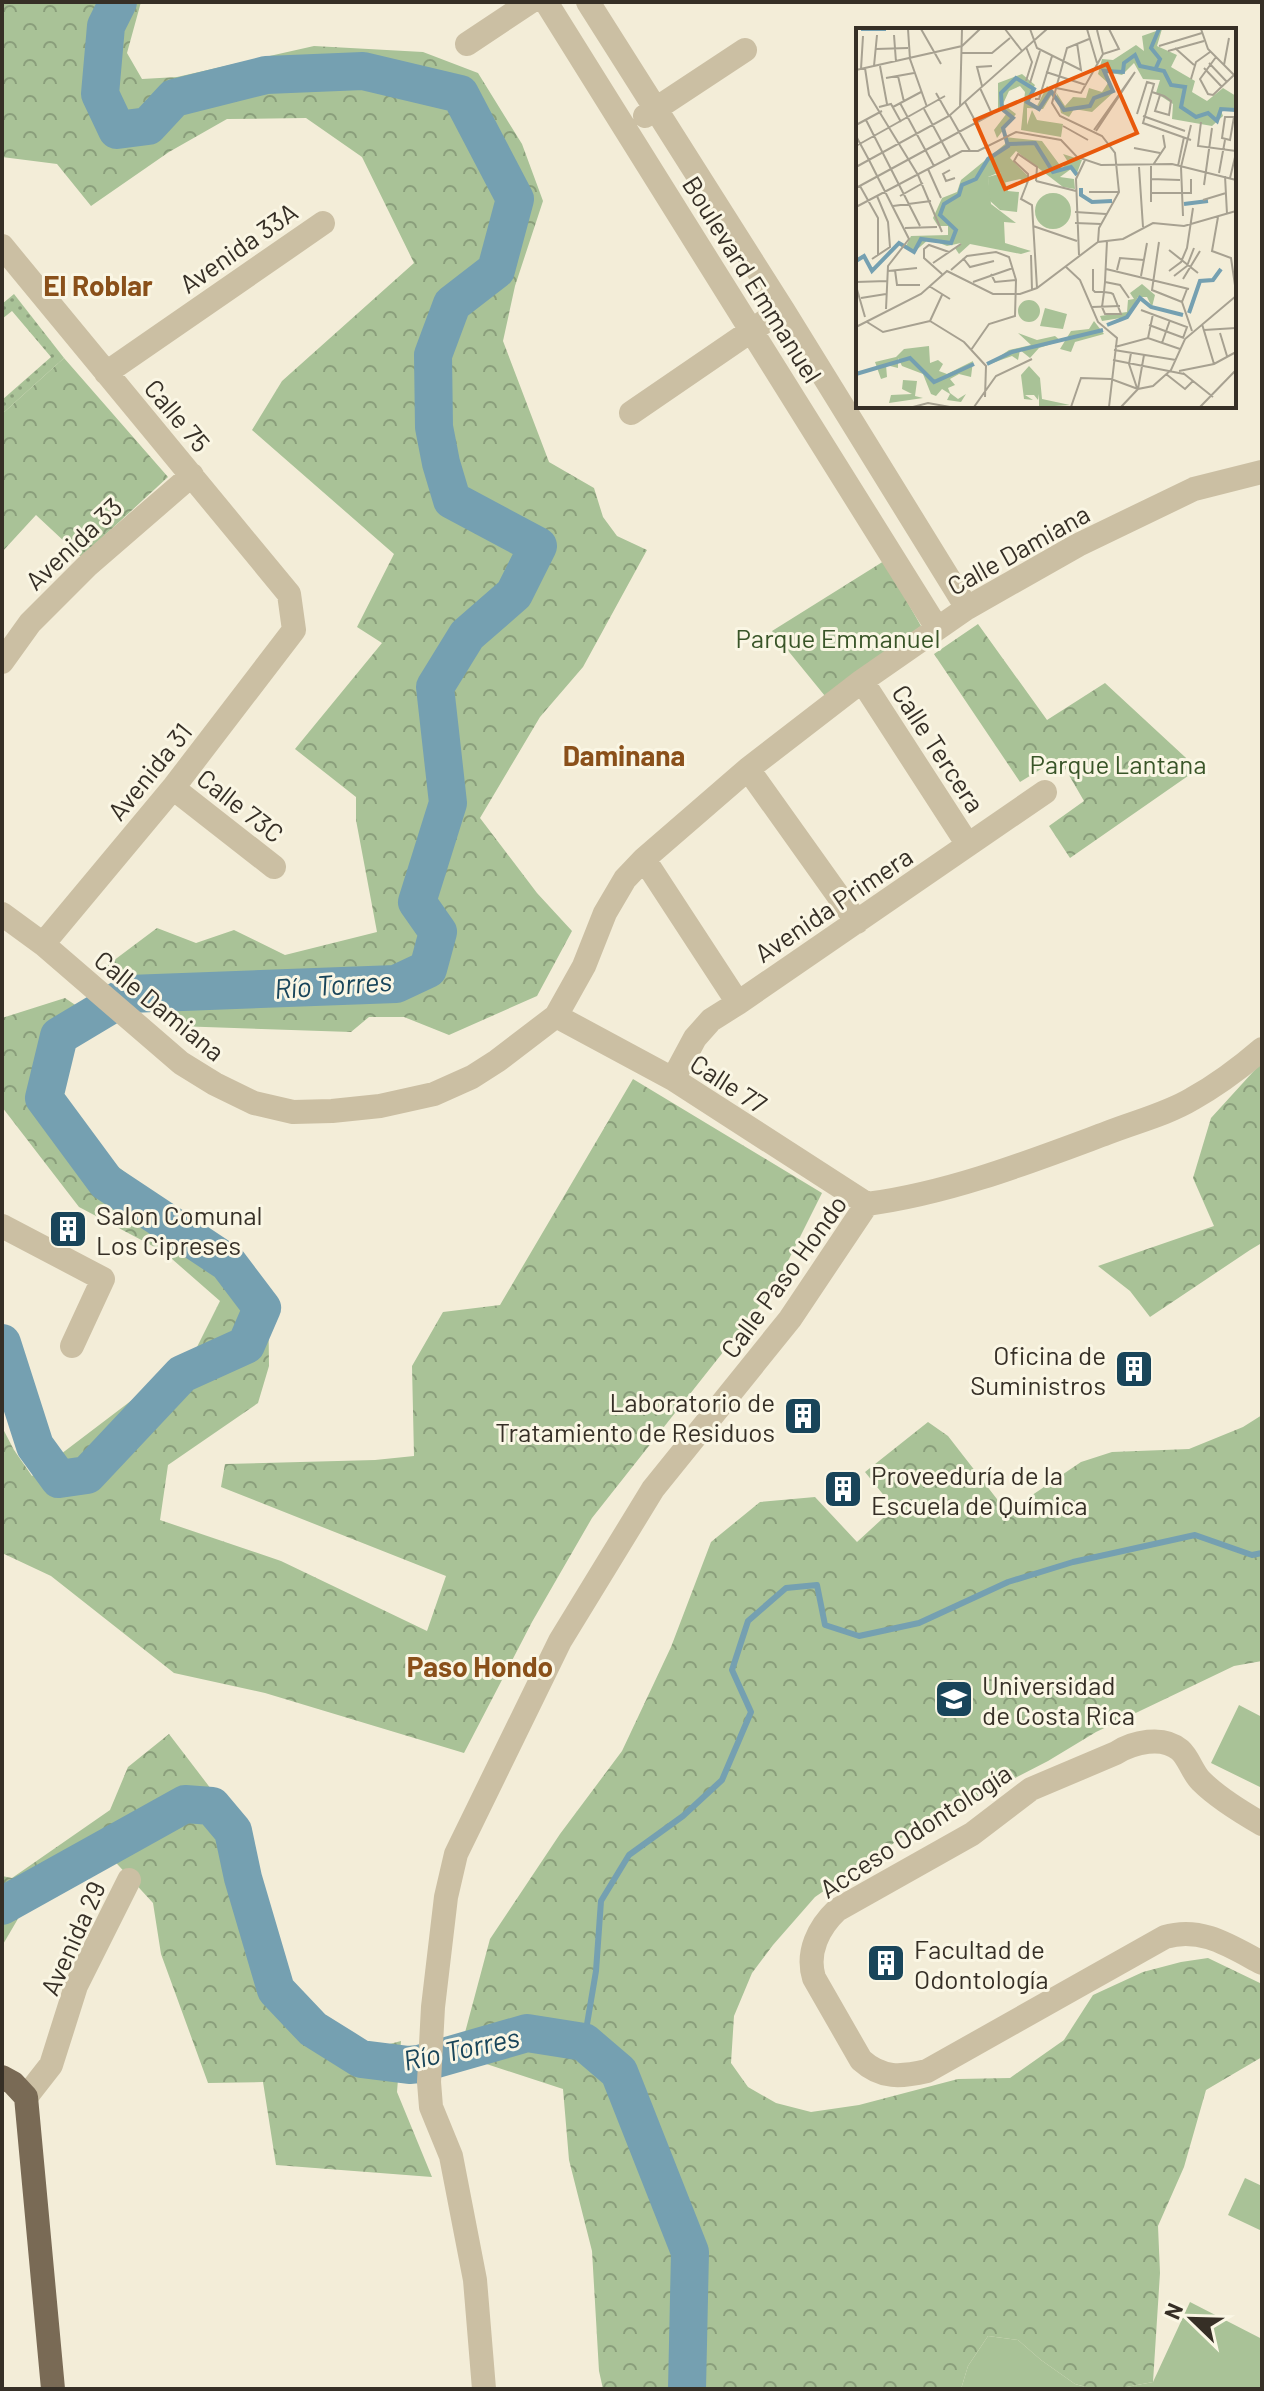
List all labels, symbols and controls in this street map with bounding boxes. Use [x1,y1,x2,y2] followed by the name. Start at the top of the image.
[856,28,1236,408] inset map
[677,170,829,388] street label: Boulevard Emmanuel
[173,195,303,299] street label: Avenida 33A
[43,268,153,302] district label: El Roblar
[139,372,217,458] street label: Calle 75
[18,490,128,596] street label: Avenida 33
[941,497,1095,601] street label: Calle Damiana
[736,622,940,653] park label: Parque Emmanuel
[886,678,992,818] street label: Calle Tercera
[100,716,198,826] street label: Avenida 31
[563,738,685,772] district label: Daminana
[1029,748,1207,779] park label: Parque Lantana
[192,762,290,848] street label: Calle 73C
[748,840,918,968] street label: Avenida Primera
[89,943,231,1067] street label: Calle Damiana
[273,963,393,1005] water label: Río Torres
[685,1047,773,1119] street label: Calle 77
[714,1189,852,1363] street label: Calle Paso Hondo
[96,1199,262,1260] place label: Salon Comunal Los Cipreses
[47,1208,89,1250] building icon: Salon Comunal Los Cipreses
[970,1339,1106,1400] place label: Oficina de Suministros
[1113,1348,1155,1390] building icon: Oficina de Suministros
[495,1386,775,1447] place label: Laboratorio de Tratamiento de Residuos
[782,1395,824,1437] building icon: Laboratorio de Tratamiento de Residuos
[871,1459,1088,1520] place label: Proveeduría de la Escuela de Química
[822,1468,864,1510] building icon: Proveeduría de la Escuela de Química
[407,1649,553,1683] district label: Paso Hondo
[982,1669,1135,1730] place label: Universidad de Costa Rica
[933,1678,975,1720] school or university icon: Universidad de Costa Rica
[813,1756,1017,1904] street label: Acceso Odontología
[33,1876,111,2000] street label: Avenida 29
[914,1933,1049,1994] place label: Facultad de Odontología
[865,1942,907,1984] building icon: Facultad de Odontología
[400,2019,522,2077] water label: Río Torres
[1152,2279,1232,2359] north arrow
[1158,2299,1187,2323] text: N

